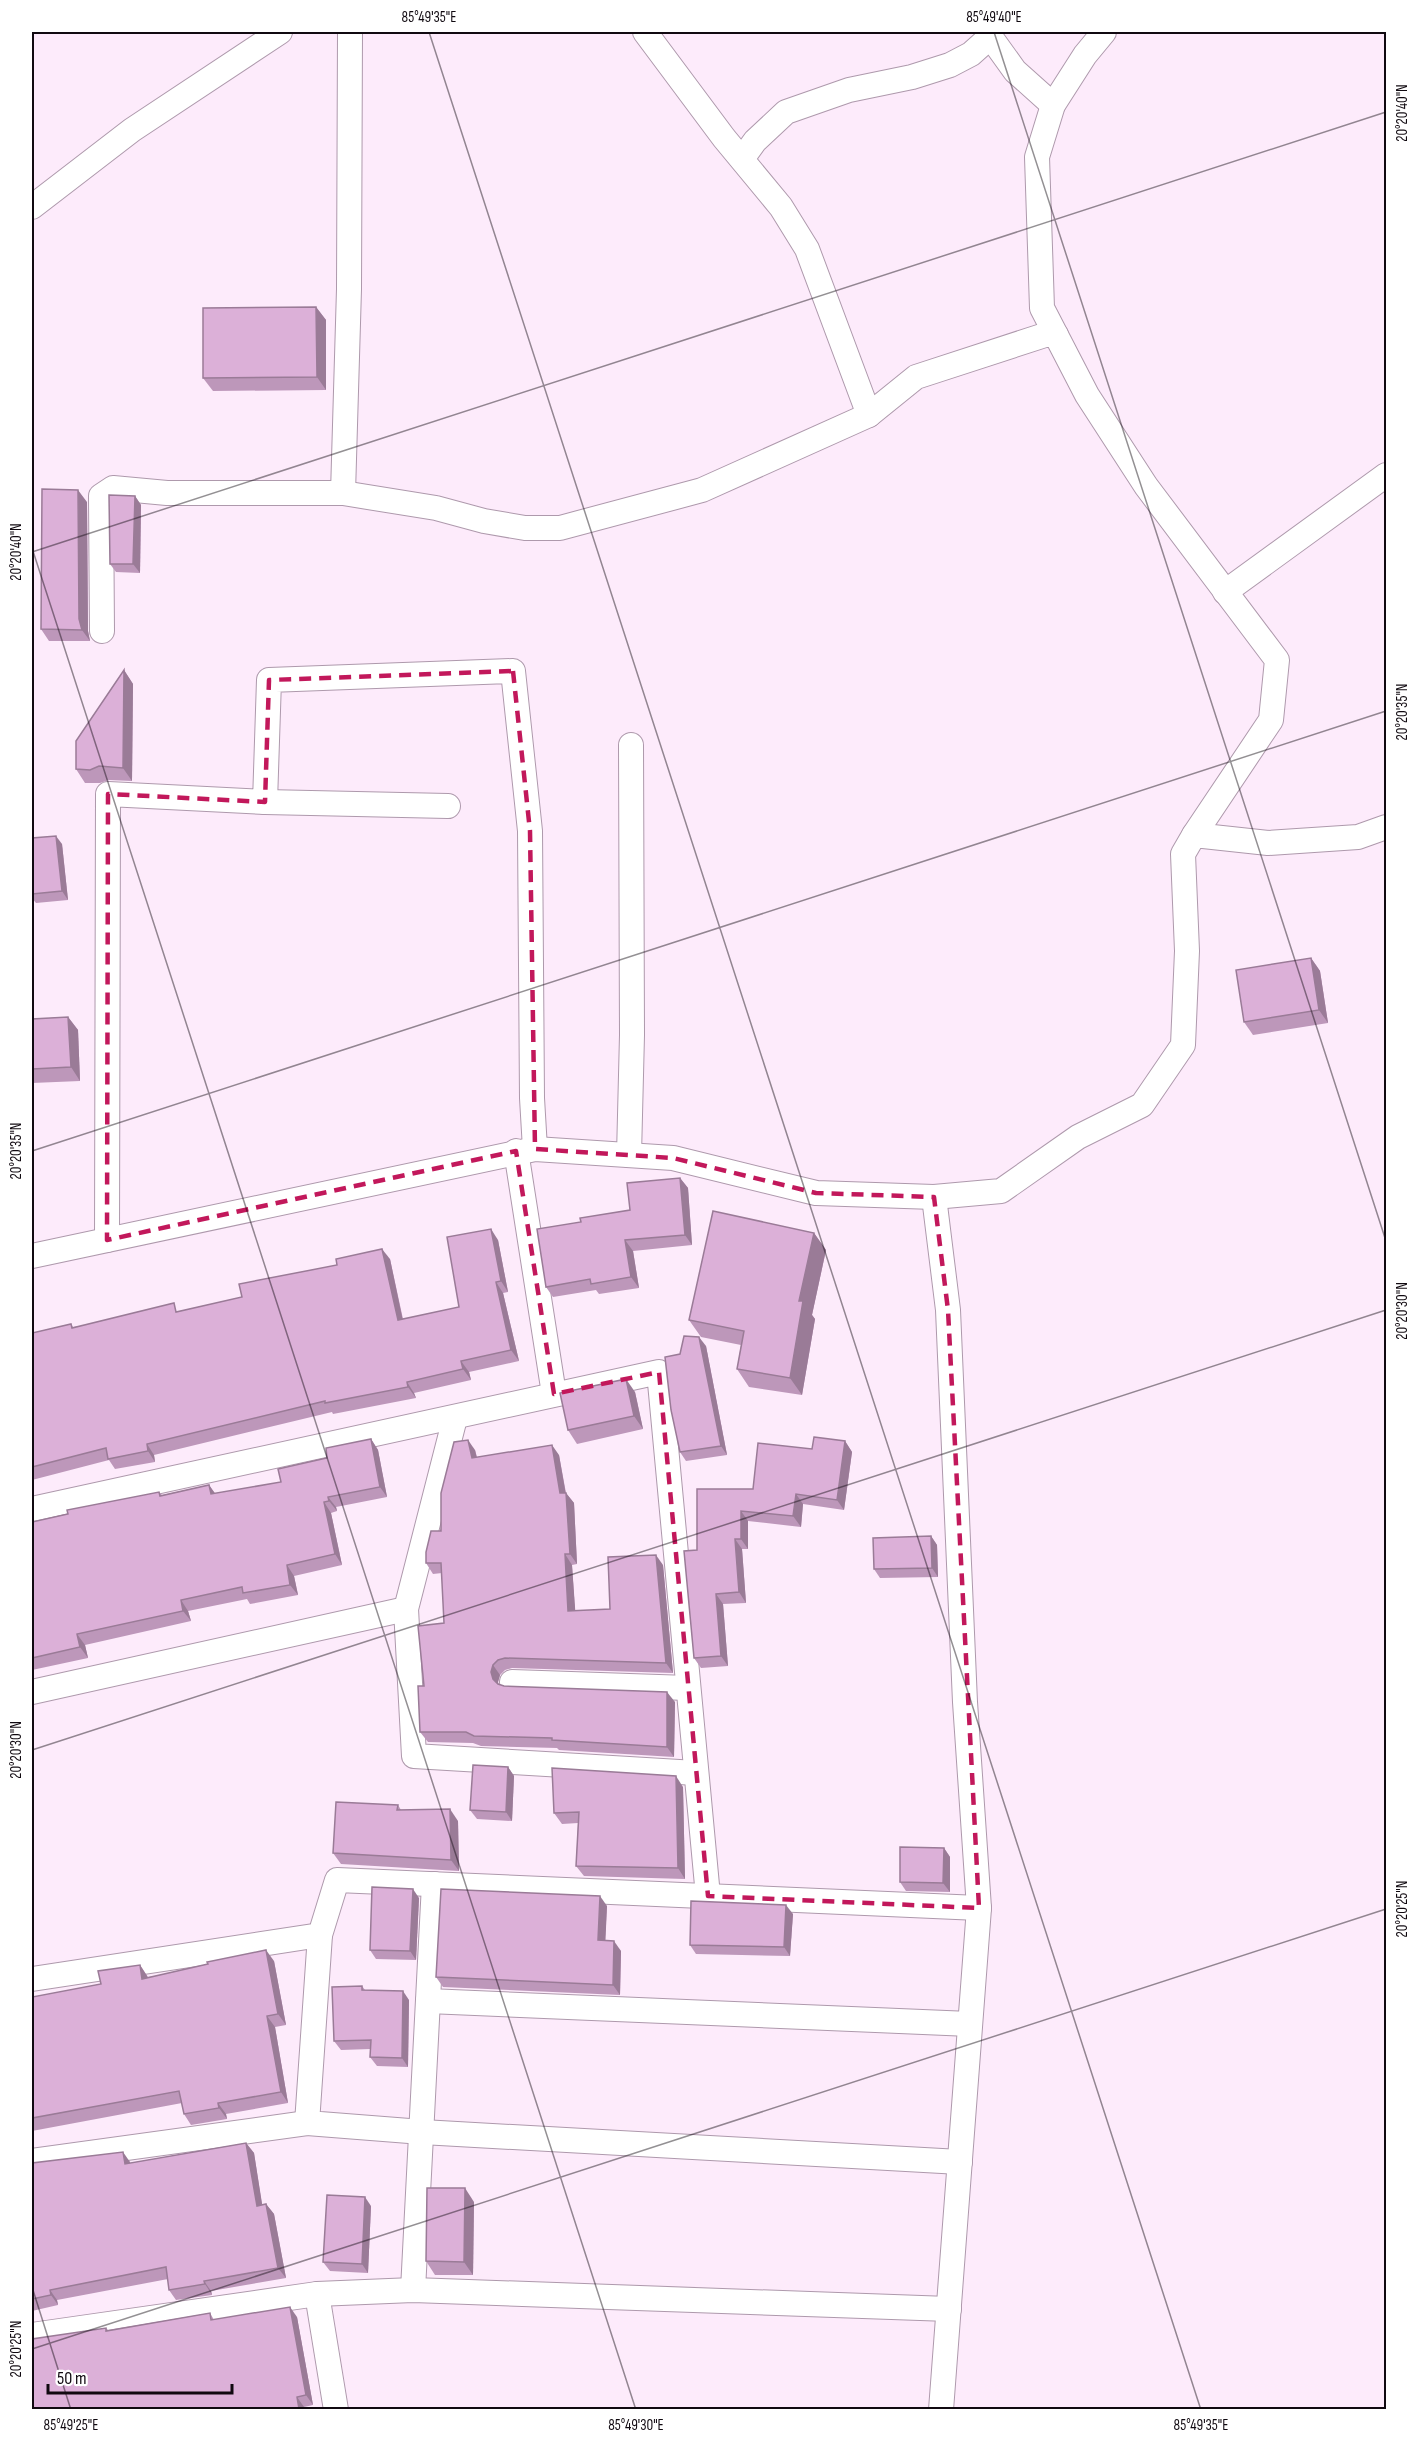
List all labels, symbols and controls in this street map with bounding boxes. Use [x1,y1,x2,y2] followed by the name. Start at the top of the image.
[402,8,456,27] text: 85°49'35"E
[966,8,1022,27] text: 85°49'40"E
[1393,84,1412,142] text: 20°20'40"N
[7,523,26,581] text: 20°20'40"N
[1393,684,1412,740] text: 20°20'35"N
[7,1123,26,1179] text: 20°20'35"N
[1393,1282,1412,1340] text: 20°20'30"N
[7,1721,26,1779] text: 20°20'30"N
[1393,1881,1412,1937] text: 20°20'25"N
[7,2321,26,2377] text: 20°20'25"N
[48,2357,232,2395] scale bar
[57,2368,87,2389] text: 50 m
[44,2416,98,2435] text: 85°49'25"E
[608,2416,664,2435] text: 85°49'30"E
[1174,2416,1228,2435] text: 85°49'35"E

